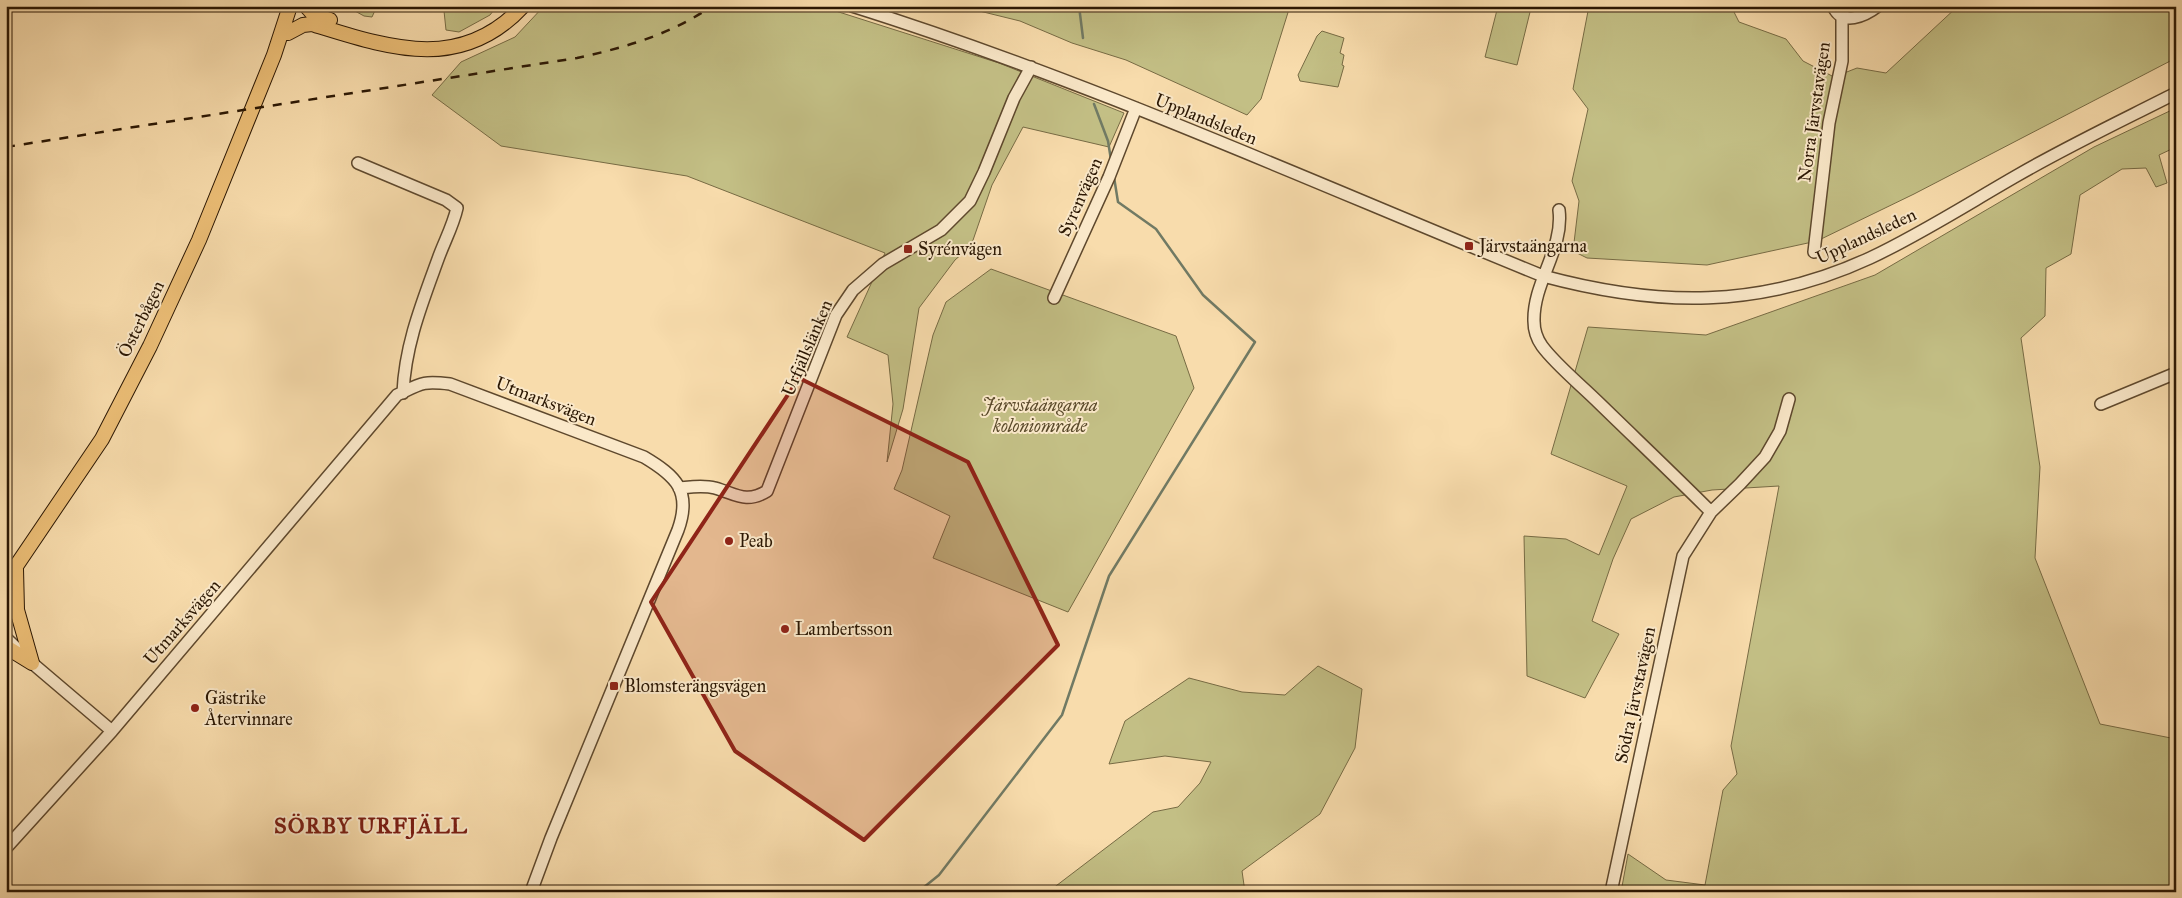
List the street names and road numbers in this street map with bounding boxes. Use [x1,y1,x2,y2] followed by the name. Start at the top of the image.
[1793,40,1836,184] street label: Norra Järvstavägen
[1152,89,1261,150] street label: Upplandsleden
[1053,154,1108,240] street label: Syrenvägen
[1812,203,1920,269] street label: Upplandsleden
[112,276,170,362] street label: Österbågen
[777,296,837,400] street label: Urfjällslänken
[492,372,600,431] street label: Utmarksvägen
[139,574,226,670] street label: Utmarksvägen
[1610,624,1661,766] street label: Södra Järvstavägen

